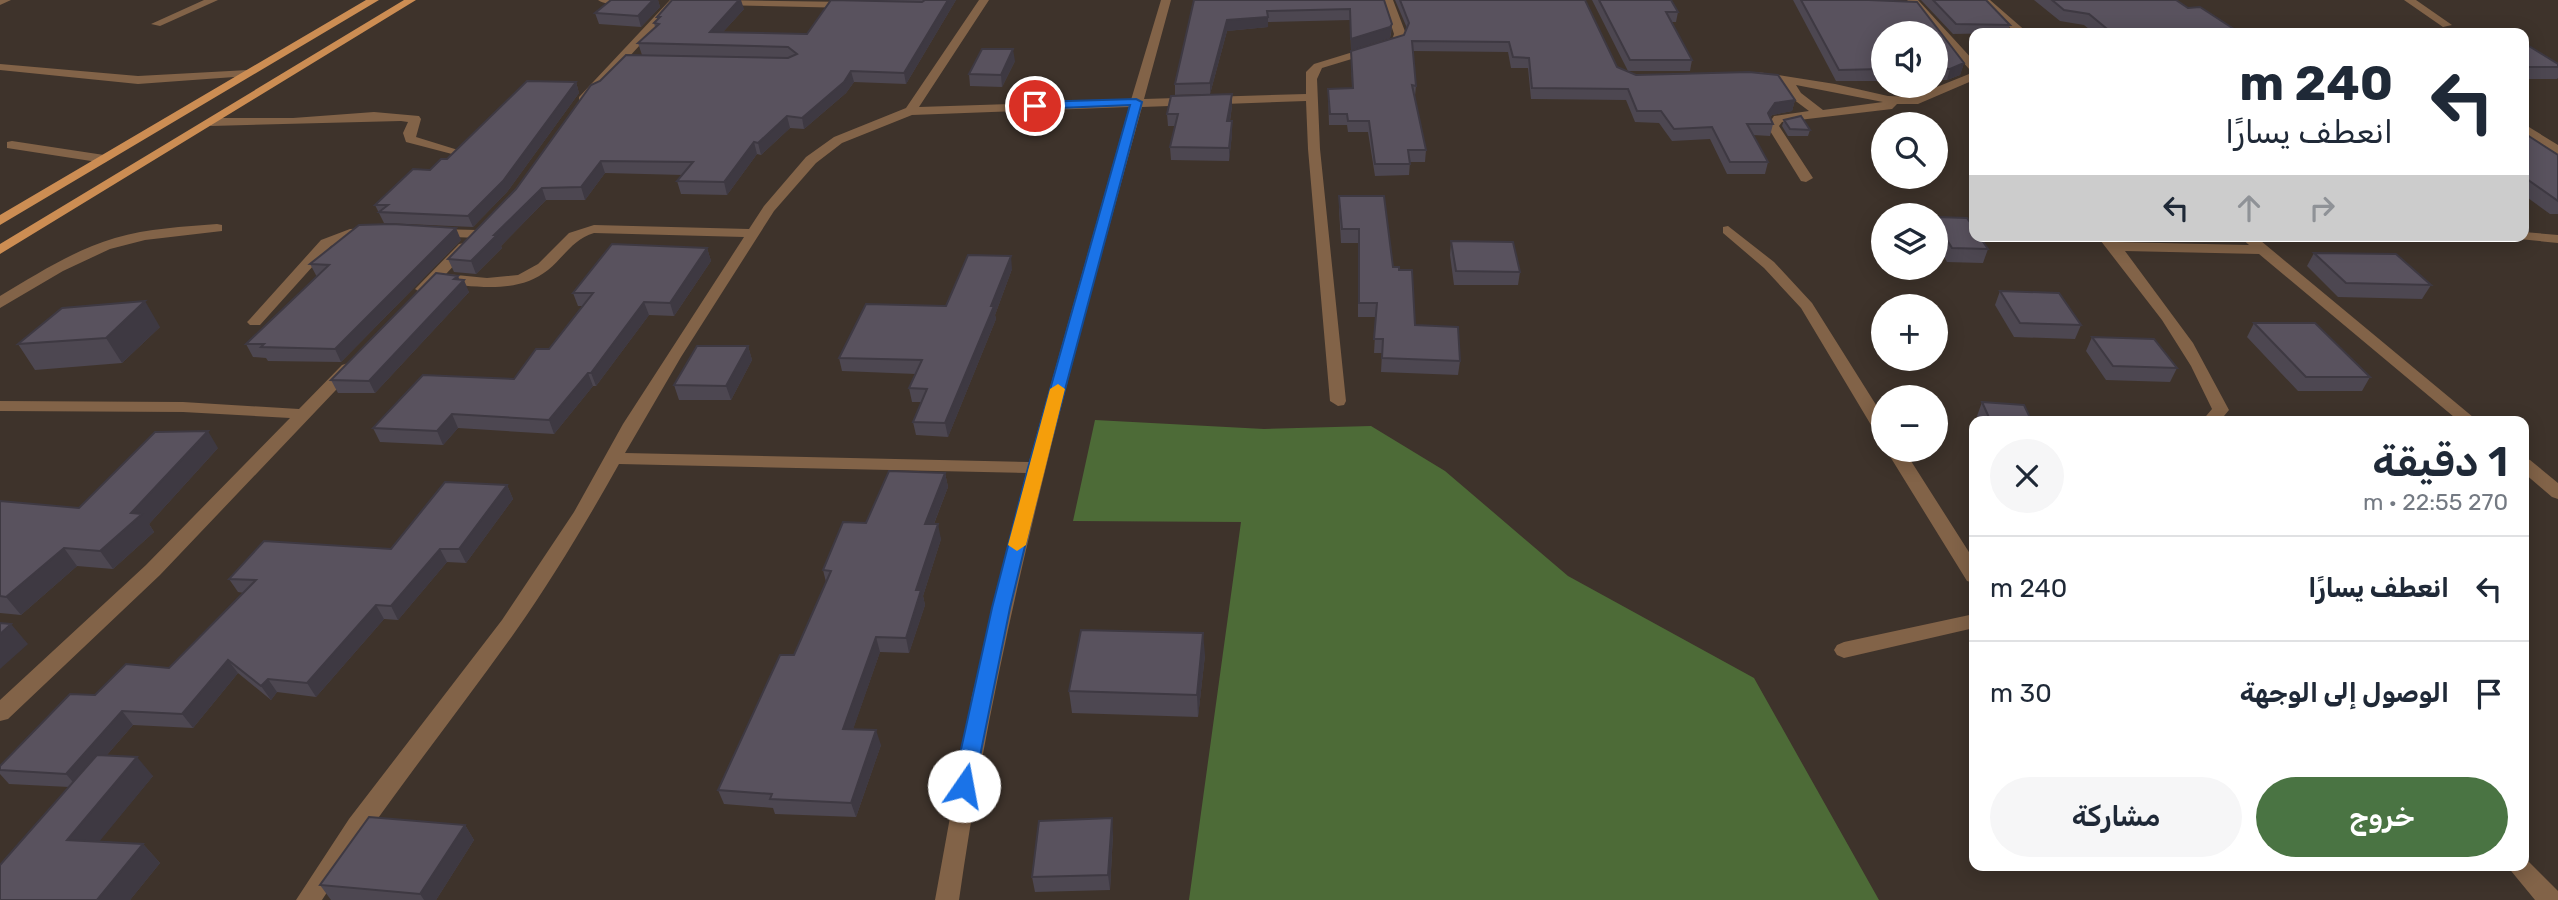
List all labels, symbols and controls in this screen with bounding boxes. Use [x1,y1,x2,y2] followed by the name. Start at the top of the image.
[1871,21,1948,462] map controls
[1871,21,1948,98] button: sound
[2239,54,2393,112] text: 240 m
[2417,56,2508,147] icon: left
[1005,76,1065,136] pin
[1016,87,1054,125] icon: arrive
[1871,112,1948,189] button: search
[2225,113,2393,151] text: انعطف يسارًا
[2157,189,2195,227] icon: left
[2230,189,2268,227] icon: ahead
[2303,189,2341,227] icon: right
[1871,203,1948,280] button: layers
[1871,294,1948,371] button: +
[1871,385,1948,462] button: −
[2372,437,2508,487] text: 1 دقيقة
[1990,439,2064,513] button: close
[2363,488,2508,516] text: 270 m · 22:55
[2470,570,2508,608] icon: left
[1990,573,2067,604] text: 240 m
[2308,573,2449,604] text: انعطف يسارًا
[2470,675,2508,713] icon: arrive
[1990,678,2052,709] text: 30 m
[2240,678,2449,709] text: الوصول إلى الوجهة
[927,749,1001,823] position arrow
[1990,777,2242,857] button: مشاركة
[2256,777,2508,857] button: خروج

